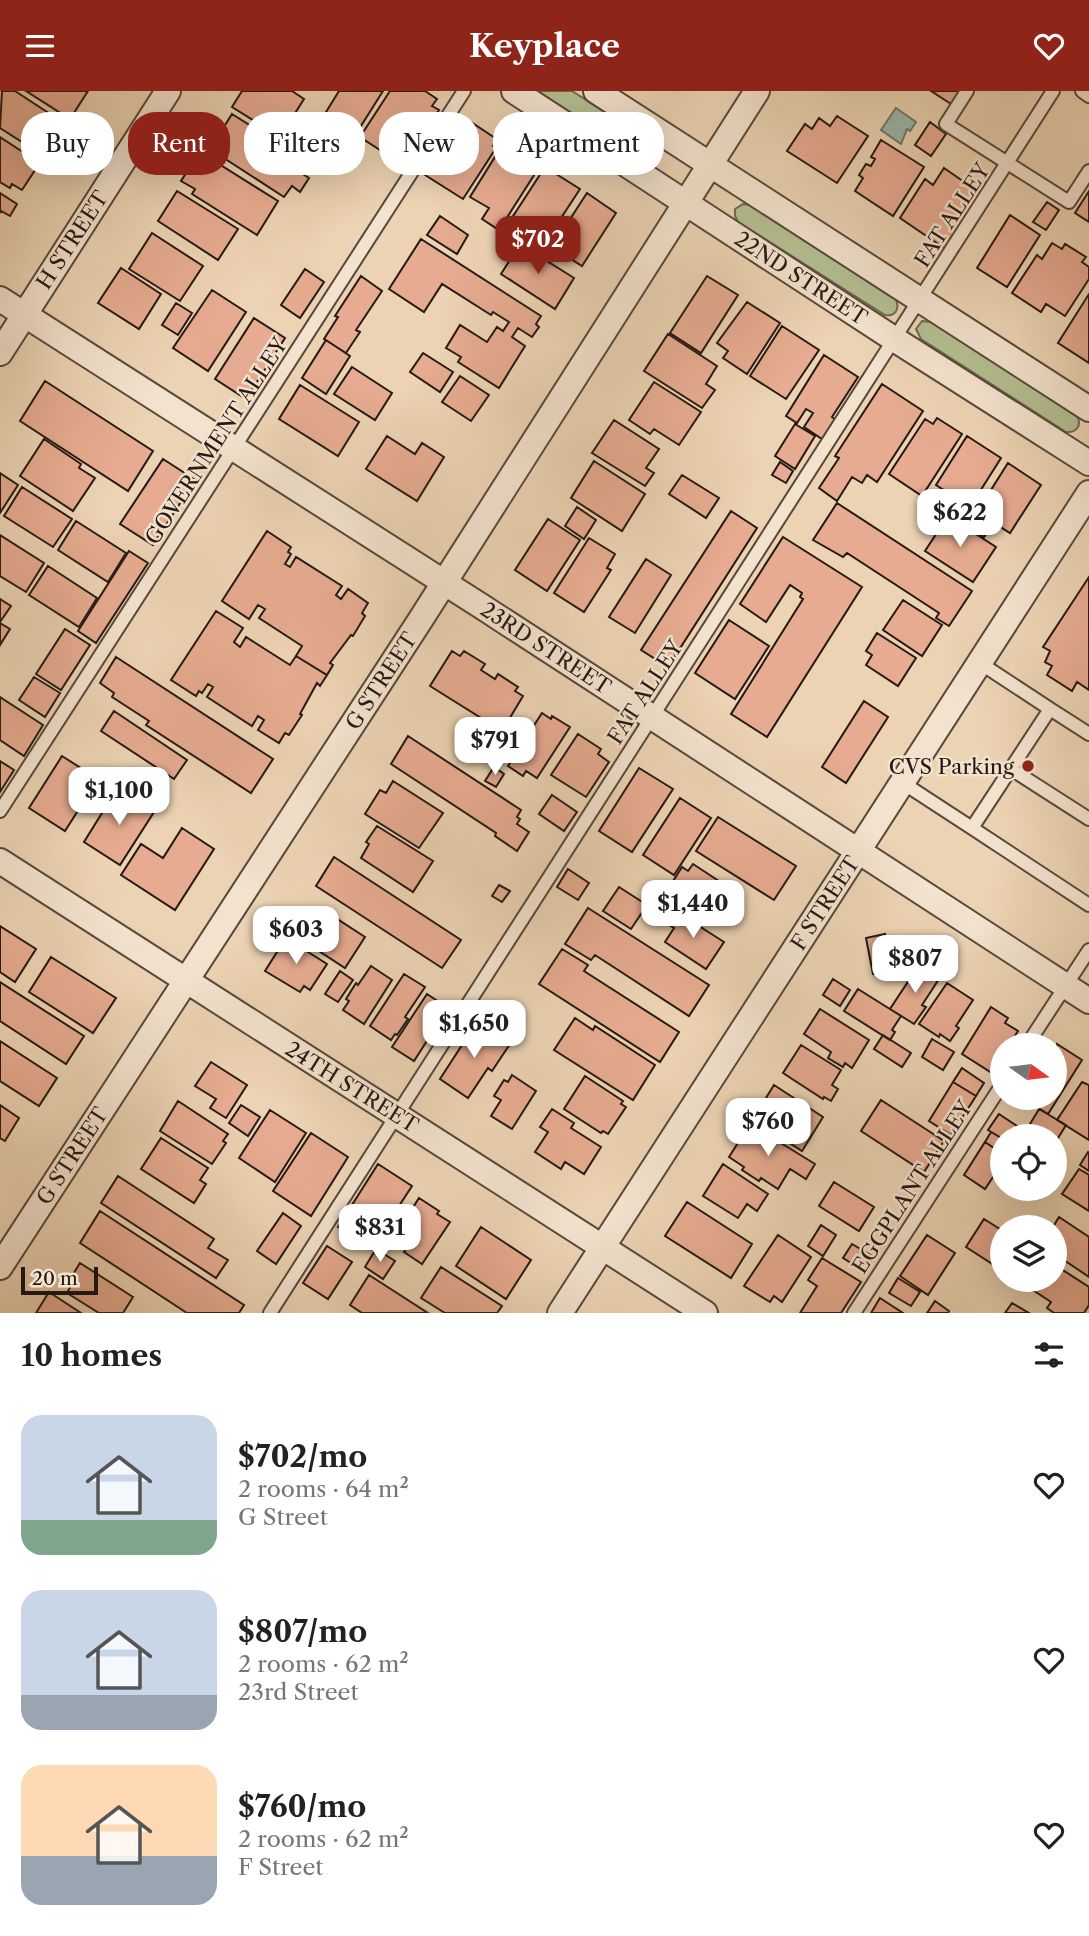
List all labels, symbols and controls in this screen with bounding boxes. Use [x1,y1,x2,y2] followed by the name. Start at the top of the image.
[469,26,620,65] text: Keyplace
[21,27,59,65] icon: menu
[1030,27,1068,65] icon: heart
[21,112,114,175] chip: Buy
[128,112,230,175] chip: Rent
[244,112,365,175] chip: Filters
[379,112,479,175] chip: New
[493,112,664,175] chip: Apartment
[909,157,995,272] street label: FAT ALLEY
[31,186,113,294] street label: H STREET
[497,216,579,276] pin: $702
[511,225,565,253] text: $702
[730,226,872,330] street label: 22ND STREET
[140,332,293,549] street label: GOVERNMENT ALLEY
[919,489,1001,549] pin: $622
[933,498,987,526] text: $622
[476,597,616,699] street label: 23RD STREET
[340,627,422,734] street label: G STREET
[602,634,688,749] street label: FAT ALLEY
[454,717,536,777] pin: $791
[471,726,519,754] text: $791
[889,754,1015,779] place label: CVS Parking
[1020,758,1036,774] marker: CVS Parking
[62,767,176,827] pin: $1,100
[85,776,153,804] text: $1,100
[785,851,865,955] street label: F STREET
[636,881,750,940] pin: $1,440
[657,889,729,917] text: $1,440
[255,907,337,966] pin: $603
[269,915,323,943] text: $603
[874,935,956,995] pin: $807
[888,944,942,972] text: $807
[417,1000,531,1060] pin: $1,650
[439,1009,509,1037] text: $1,650
[990,1033,1068,1109] north arrow
[990,1033,1067,1292] map controls
[281,1036,423,1138] street label: 24TH STREET
[847,1095,978,1278] street label: EGGPLANT ALLEY
[727,1098,809,1158] pin: $760
[31,1102,113,1209] street label: G STREET
[742,1107,794,1135] text: $760
[990,1124,1067,1201] button: locate
[339,1205,421,1264] pin: $831
[355,1213,405,1241] text: $831
[990,1215,1067,1292] button: layers
[21,1264,98,1296] scale bar
[32,1267,78,1290] text: 20 m
[1030,1336,1068,1374] icon: filters
[21,1337,162,1374] text: 10 homes
[238,1438,367,1475] text: $702/mo
[77,1443,161,1527] icon: home
[1030,1466,1068,1504] icon: heart
[238,1475,409,1503] text: 2 rooms · 64 m²
[238,1503,328,1531] text: G Street
[238,1613,367,1650] text: $807/mo
[77,1618,161,1702] icon: home
[1030,1641,1068,1679] icon: heart
[238,1650,409,1678] text: 2 rooms · 62 m²
[238,1678,359,1706] text: 23rd Street
[238,1788,366,1825] text: $760/mo
[77,1793,161,1877] icon: home
[1030,1816,1068,1854] icon: heart
[238,1825,409,1853] text: 2 rooms · 62 m²
[238,1853,324,1881] text: F Street

